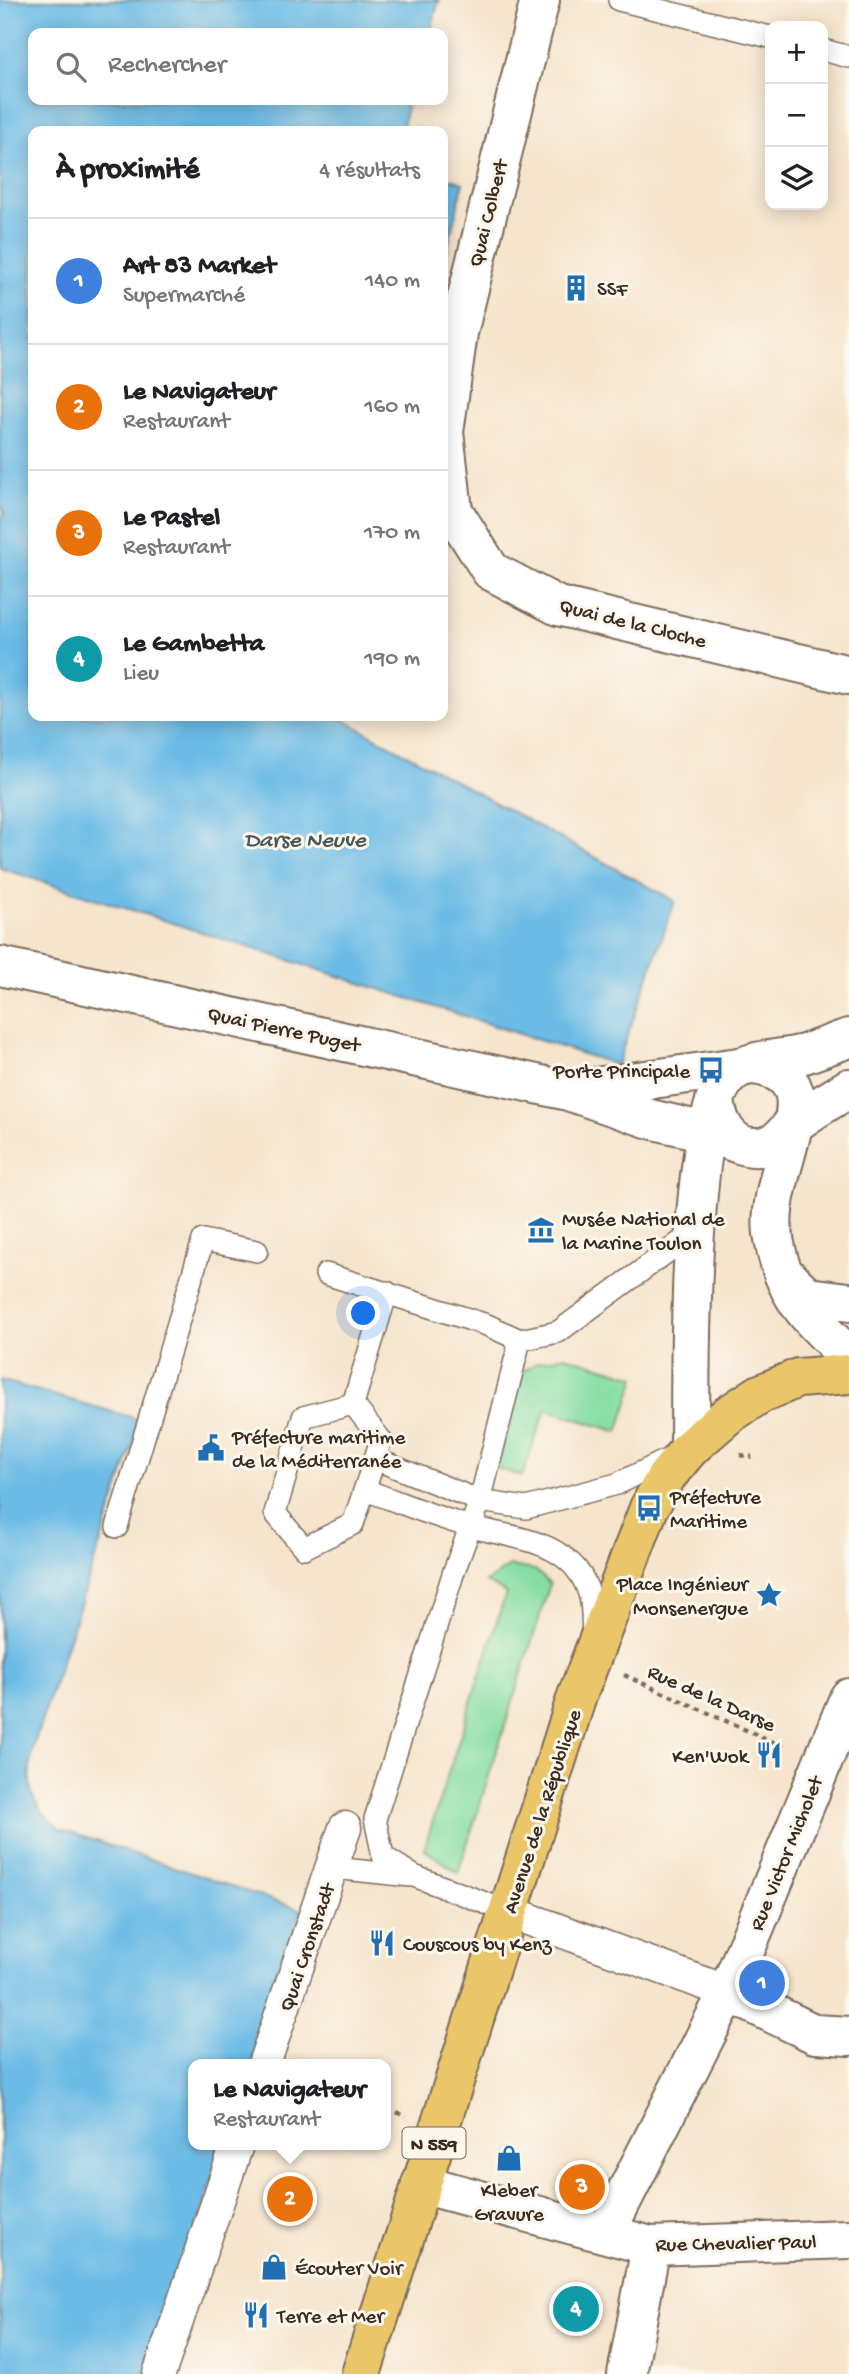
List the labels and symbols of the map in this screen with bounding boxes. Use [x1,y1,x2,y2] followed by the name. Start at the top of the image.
[465,155,516,270] street label: Quai Colbert
[561,273,591,303] building icon: SSF
[597,279,628,304] place label: SSF
[556,595,709,656] street label: Quai de la Cloche
[244,828,367,855] water label: Darse Neuve
[205,1003,364,1060] street label: Quai Pierre Puget
[696,1055,726,1085] bus stop icon: Porte Principale
[552,1061,691,1086] place label: Porte Principale
[562,1209,726,1258] place label: Musée National de la Marine Toulon
[526,1215,556,1245] museum icon: Musée National de la Marine Toulon
[346,1296,380,1330] your location
[231,1427,407,1476] place label: Préfecture maritime de la Méditerranée
[196,1433,226,1463] public building icon: Préfecture maritime de la Méditerranée
[669,1487,762,1536] place label: Préfecture Maritime
[634,1493,664,1523] bus stop icon: Préfecture Maritime
[616,1574,750,1623] place label: Place Ingénieur Monsenergue
[754,1580,784,1610] place icon: Place Ingénieur Monsenergue
[643,1661,779,1740] street label: Rue de la Darse
[500,1706,589,1917] street label: Avenue de la République
[754,1740,784,1770] restaurant icon: Ken'Wok
[672,1746,751,1771] place label: Ken'Wok
[746,1771,832,1935] street label: Rue Victor Micholet
[276,1879,344,2015] street label: Quai Cronstadt
[367,1928,397,1958] restaurant icon: Couscous by Kenz
[403,1934,552,1959] place label: Couscous by Kenz
[739,1957,785,2009] pin: 1
[402,2128,466,2158] road number: N 559
[494,2143,524,2173] shop icon: Kleber Gravure
[559,2161,605,2213] pin: 3
[267,2173,313,2225] pin: 2
[474,2180,545,2229] place label: Kleber Gravure
[655,2232,817,2259] street label: Rue Chevalier Paul
[259,2252,289,2282] shop icon: Écouter Voir
[295,2258,404,2283] place label: Écouter Voir
[553,2283,599,2335] pin: 4
[241,2300,271,2330] restaurant icon: Terre et Mer
[276,2306,385,2331] place label: Terre et Mer

